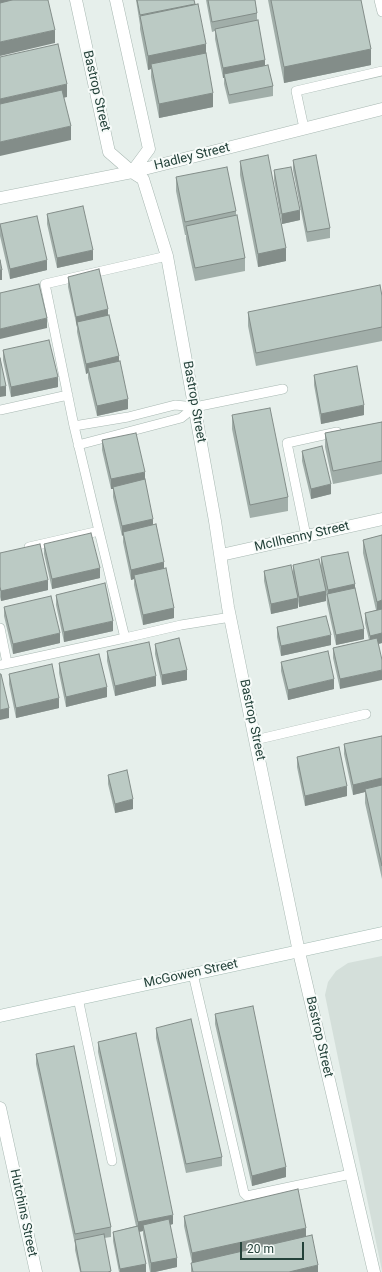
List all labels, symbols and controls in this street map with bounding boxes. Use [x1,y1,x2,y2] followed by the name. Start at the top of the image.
[79,49,113,133] street label: Bastrop Street
[153,140,231,174] street label: Hadley Street
[179,360,209,444] street label: Bastrop Street
[253,518,351,556] street label: McIlhenny Street
[236,678,268,762] street label: Bastrop Street
[143,956,239,992] street label: McGowen Street
[302,995,336,1079] street label: Bastrop Street
[6,1168,40,1258] street label: Hutchins Street
[242,1234,306,1260] scale bar
[247,1242,274,1256] text: 20 m

